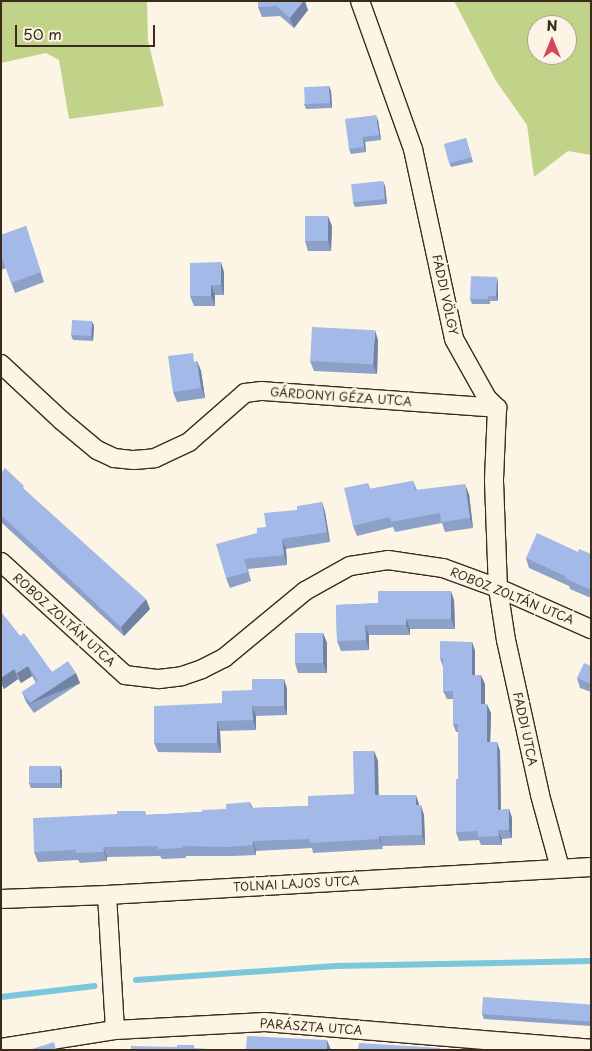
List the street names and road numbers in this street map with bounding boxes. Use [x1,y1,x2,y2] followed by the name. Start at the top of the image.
[429,253,461,337] street label: FADDI VÖLGY
[270,385,412,409] street label: GÁRDONYI GÉZA UTCA
[448,564,576,628] street label: ROBOZ ZOLTÁN UTCA
[10,570,118,670] street label: ROBOZ ZOLTÁN UTCA
[510,690,540,768] street label: FADDI UTCA
[232,873,360,895] street label: TOLNAI LAJOS UTCA
[259,1016,363,1038] street label: PARÁSZTA UTCA

